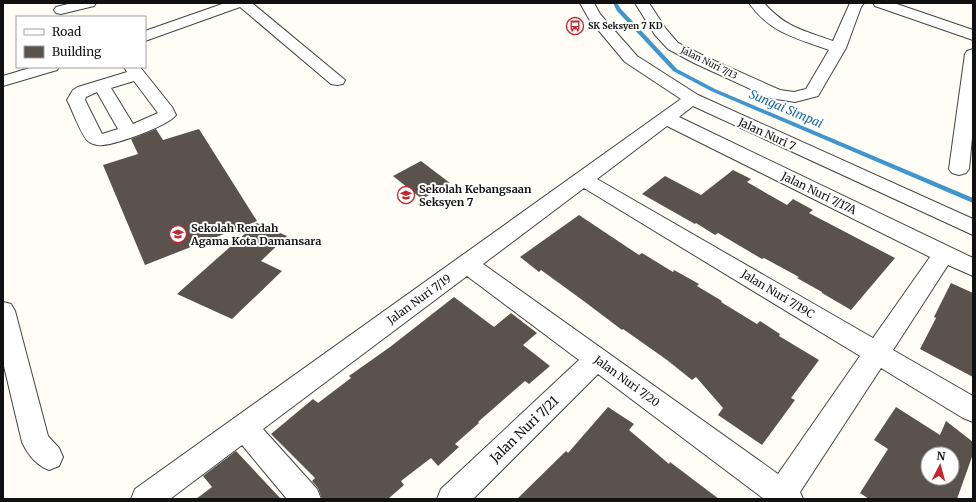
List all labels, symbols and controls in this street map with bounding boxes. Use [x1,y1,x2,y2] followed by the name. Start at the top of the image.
[16,16,146,68] legend
[565,16,585,36] bus stop icon: SK Seksyen 7 KD
[588,20,663,31] place label: SK Seksyen 7 KD
[52,24,81,39] text: Road
[52,44,102,59] text: Building
[678,44,739,81] street label: Jalan Nuri 7/13
[747,86,826,131] water label: Sungai Simpai
[735,114,798,153] street label: Jalan Nuri 7
[778,168,859,217] street label: Jalan Nuri 7/17A
[419,182,532,209] place label: Sekolah Kebangsaan Seksyen 7
[396,185,416,205] school or university icon: Sekolah Kebangsaan Seksyen 7
[190,221,322,248] place label: Sekolah Rendah Agama Kota Damansara
[168,224,188,244] school or university icon: Sekolah Rendah Agama Kota Damansara
[738,266,817,321] street label: Jalan Nuri 7/19C
[384,271,454,327] street label: Jalan Nuri 7/19
[591,352,663,410] street label: Jalan Nuri 7/20
[486,392,562,467] street label: Jalan Nuri 7/21
[920,446,960,486] north arrow
[936,449,946,464] text: N

